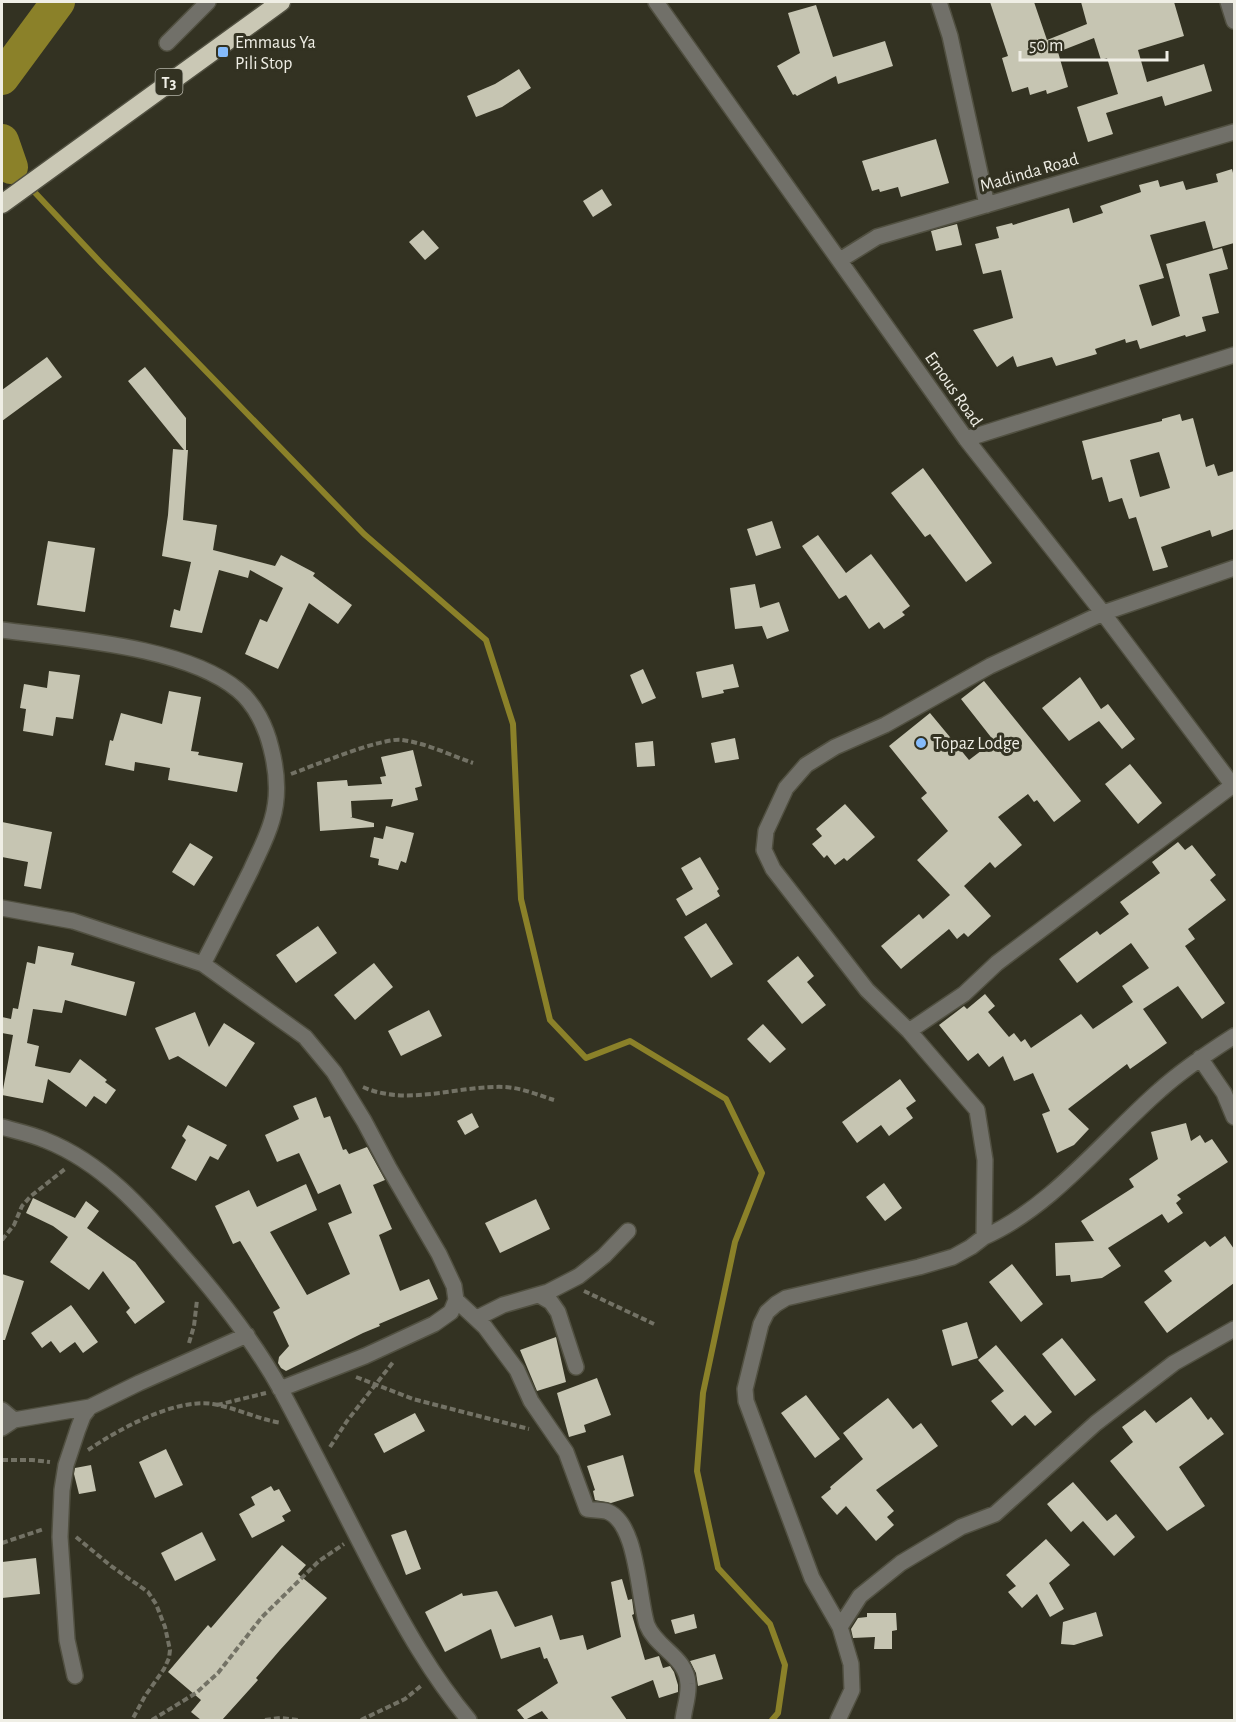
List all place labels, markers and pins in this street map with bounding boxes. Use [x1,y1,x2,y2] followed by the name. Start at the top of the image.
[235,34,316,73] place label: Emmaus Ya Pili Stop
[216,45,230,59] marker: Emmaus Ya Pili Stop
[933,735,1020,753] place label: Topaz Lodge
[914,736,928,750] marker: Topaz Lodge

